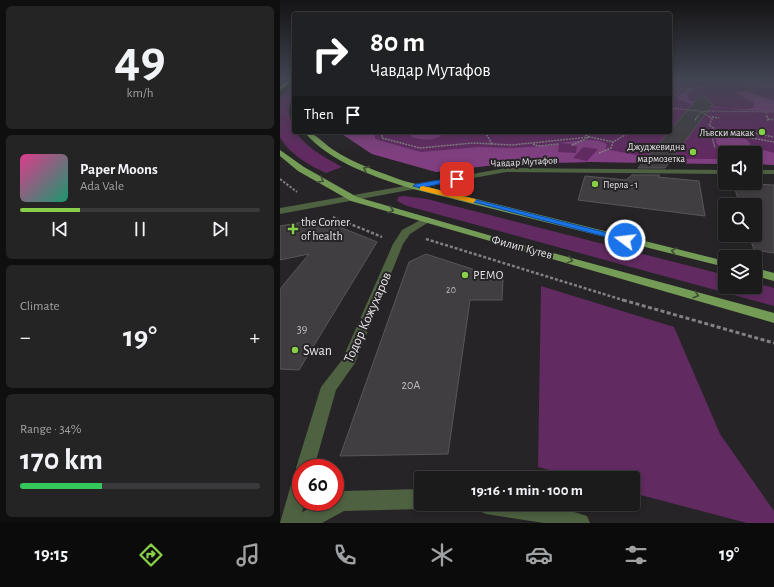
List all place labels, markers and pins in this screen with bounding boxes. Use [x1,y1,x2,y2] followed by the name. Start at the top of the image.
[757,127,767,137] marker: Лъвски макак
[699,128,754,138] place label: Лъвски макак
[627,142,685,164] place label: Джуджевидна мармозетка
[688,147,698,157] marker: Джуджевидна мармозетка
[440,162,474,196] pin
[590,179,600,189] marker: Перла - 1
[603,180,638,190] place label: Перла - 1
[301,216,350,242] place label: the Corner of health
[288,224,298,234] marker: the Corner of health
[473,269,504,281] place label: РЕМО
[460,270,470,280] marker: РЕМО
[303,344,332,358] place label: Swan
[290,345,300,355] marker: Swan

